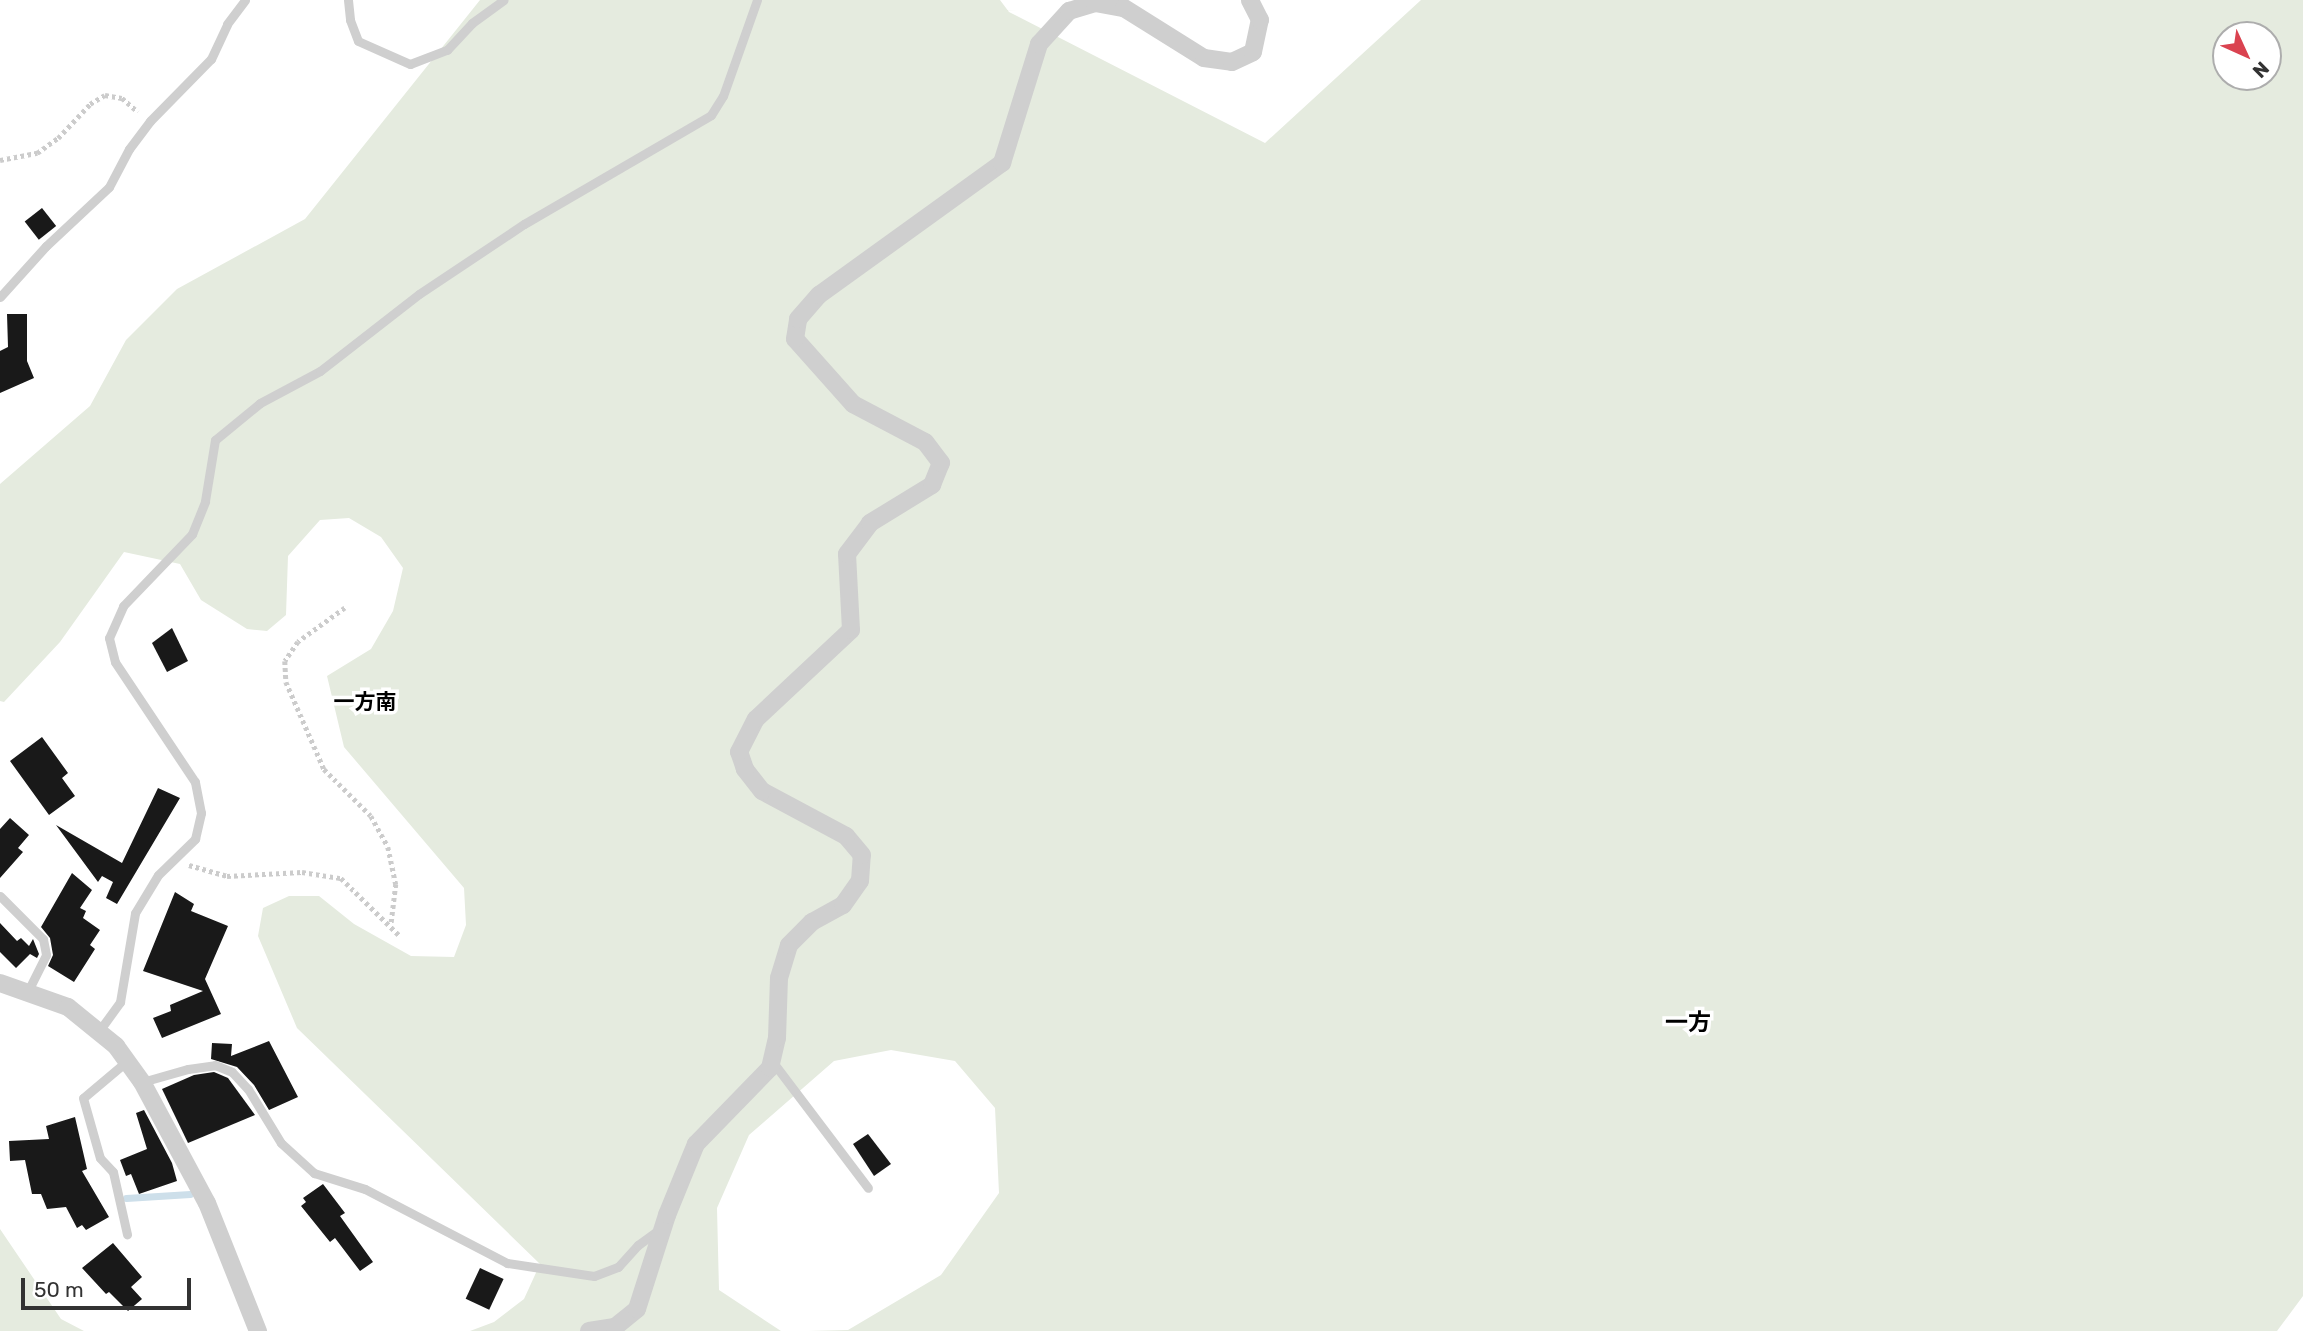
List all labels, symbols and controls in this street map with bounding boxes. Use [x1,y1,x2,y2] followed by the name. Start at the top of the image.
[2212,21,2282,91] north arrow
[2248,57,2274,83] text: N
[334,689,396,715] district label: 一方南
[1665,1008,1711,1036] district label: 一方
[24,1264,194,1308] scale bar
[34,1277,84,1302] text: 50 m

